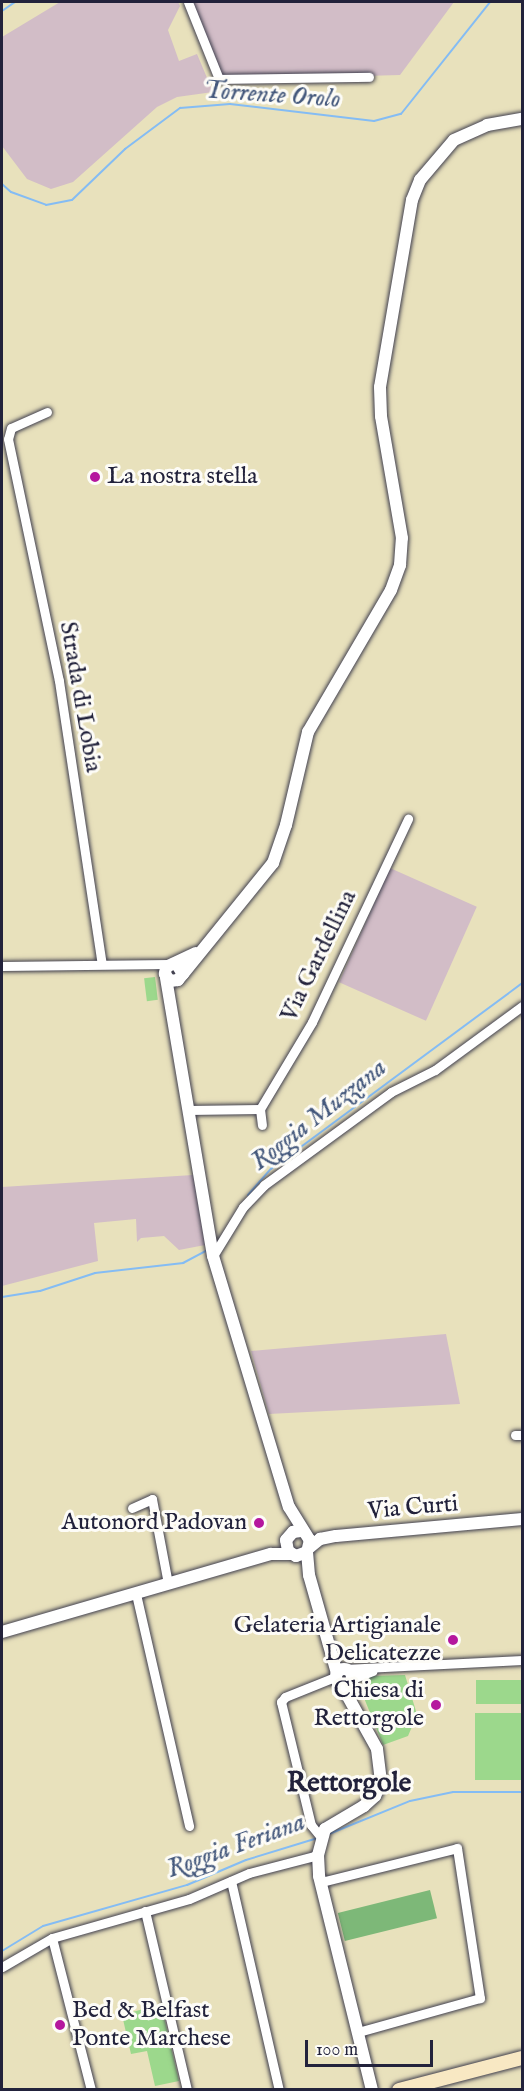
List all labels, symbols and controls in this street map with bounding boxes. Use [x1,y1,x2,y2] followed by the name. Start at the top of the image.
[202,75,342,115] water label: Torrente Orolo
[107,463,258,491] place label: La nostra stella
[88,470,102,484] marker: La nostra stella
[53,619,107,775] street label: Strada di Lobia
[275,886,363,1026] street label: Via Gardellina
[245,1052,393,1178] water label: Roggia Muzzana
[367,1490,459,1526] street label: Via Curti
[61,1509,247,1537] place label: Autonord Padovan
[252,1516,266,1530] marker: Autonord Padovan
[234,1612,441,1668] place label: Gelateria Artigianale Delicatezze
[446,1633,460,1647] marker: Gelateria Artigianale Delicatezze
[314,1677,424,1733] place label: Chiesa di Rettorgole
[429,1698,443,1712] marker: Chiesa di Rettorgole
[287,1769,411,1801] district label: Rettorgole
[163,1807,309,1885] water label: Roggia Feriana
[72,1997,231,2053] place label: Bed & Belfast Ponte Marchese
[53,2018,67,2032] marker: Bed & Belfast Ponte Marchese
[308,2028,436,2066] scale bar
[316,2039,358,2062] text: 100 m

